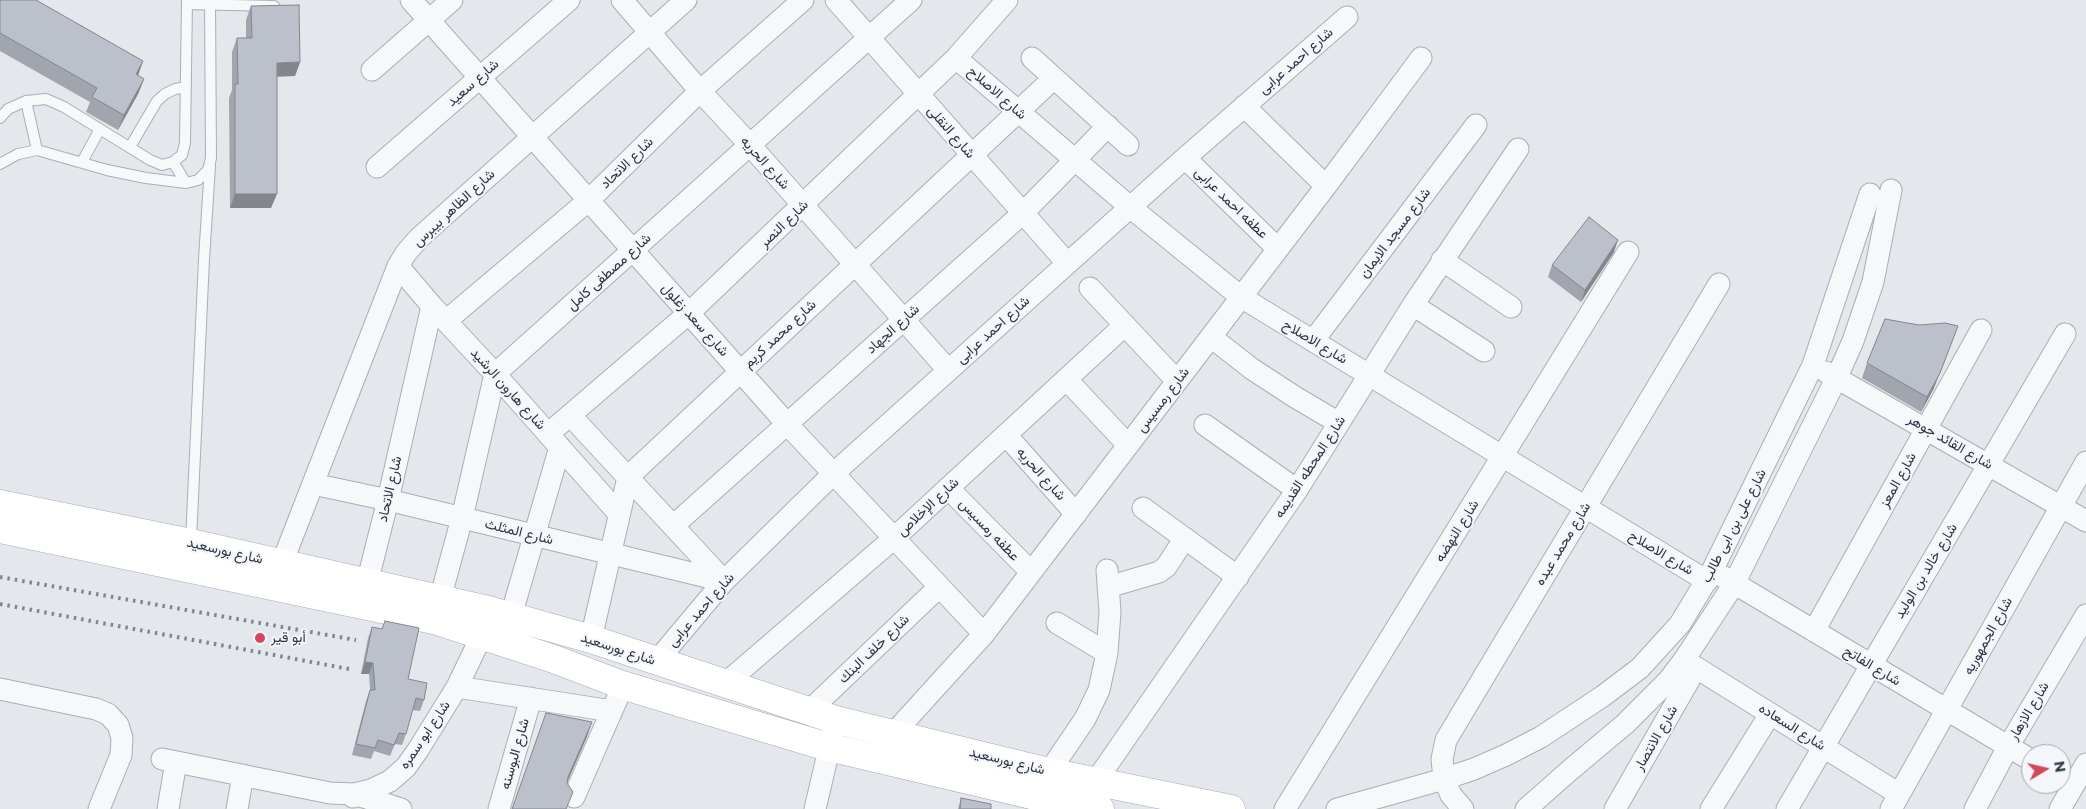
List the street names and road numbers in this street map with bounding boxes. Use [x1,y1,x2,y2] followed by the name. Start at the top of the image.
[1255,24,1337,98] street label: شارع احمد عرابى
[444,56,502,110] street label: شارع سعيد
[964,63,1030,123] street label: شارع الاصلاح
[924,102,978,162] street label: شارع النقلى
[737,133,793,193] street label: شارع الحريه
[597,134,657,192] street label: شارع الاتحاد
[1191,164,1271,242] street label: عطفه احمد عرابى
[410,166,498,250] street label: شارع الظاهر بيبرس
[1356,185,1434,281] street label: شارع مسجد الايمان
[756,197,812,251] street label: شارع النصر
[564,230,654,314] street label: شارع مصطفى كامل
[658,280,732,360] street label: شارع سعد زغلول
[953,293,1033,367] street label: شارع احمد عرابى
[740,296,820,372] street label: شارع محمد كريم
[863,301,923,357] street label: شارع الجهاد
[1280,316,1350,368] street label: شارع الاصلاح
[467,345,549,433] street label: شارع هارون الرشيد
[1133,364,1193,436] street label: شارع رمسيس
[1904,411,1996,473] street label: شارع القائد جوهر
[1271,413,1349,521] street label: شارع المحطه القديمه
[1013,444,1069,504] street label: شارع الحريه
[1876,449,1920,511] street label: شارع المعز
[374,454,406,524] street label: شارع الاتحاد
[1698,466,1770,586] street label: شارع على بن ابى طالب
[894,474,962,540] street label: شارع الإخلاص
[955,495,1023,565] street label: عطفه رمسيس
[1431,497,1483,565] street label: شارع النهضه
[1532,499,1594,589] street label: شارع محمد عبده
[483,515,555,549] street label: شارع المثلث
[1891,520,1961,622] street label: شارع خالد بن الوليد
[1626,527,1696,579] street label: شارع الاصلاح
[185,534,265,568] street label: شارع بورسعيد
[664,569,738,651] street label: شارع احمد عرابى
[1960,594,2016,678] street label: شارع الجمهوريه
[835,611,913,687] street label: شارع خلف البنك
[579,629,657,669] street label: شارع بورسعيد
[1840,642,1904,690] street label: شارع الفاتح
[2005,679,2053,743] street label: شارع الازهار
[396,698,454,772] street label: شارع ابو سمره
[1755,700,1829,754] street label: شارع السعاده
[1631,702,1681,774] street label: شارع الانتصار
[497,717,533,791] street label: شارع البوسنه
[967,743,1047,779] street label: شارع بورسعيد

